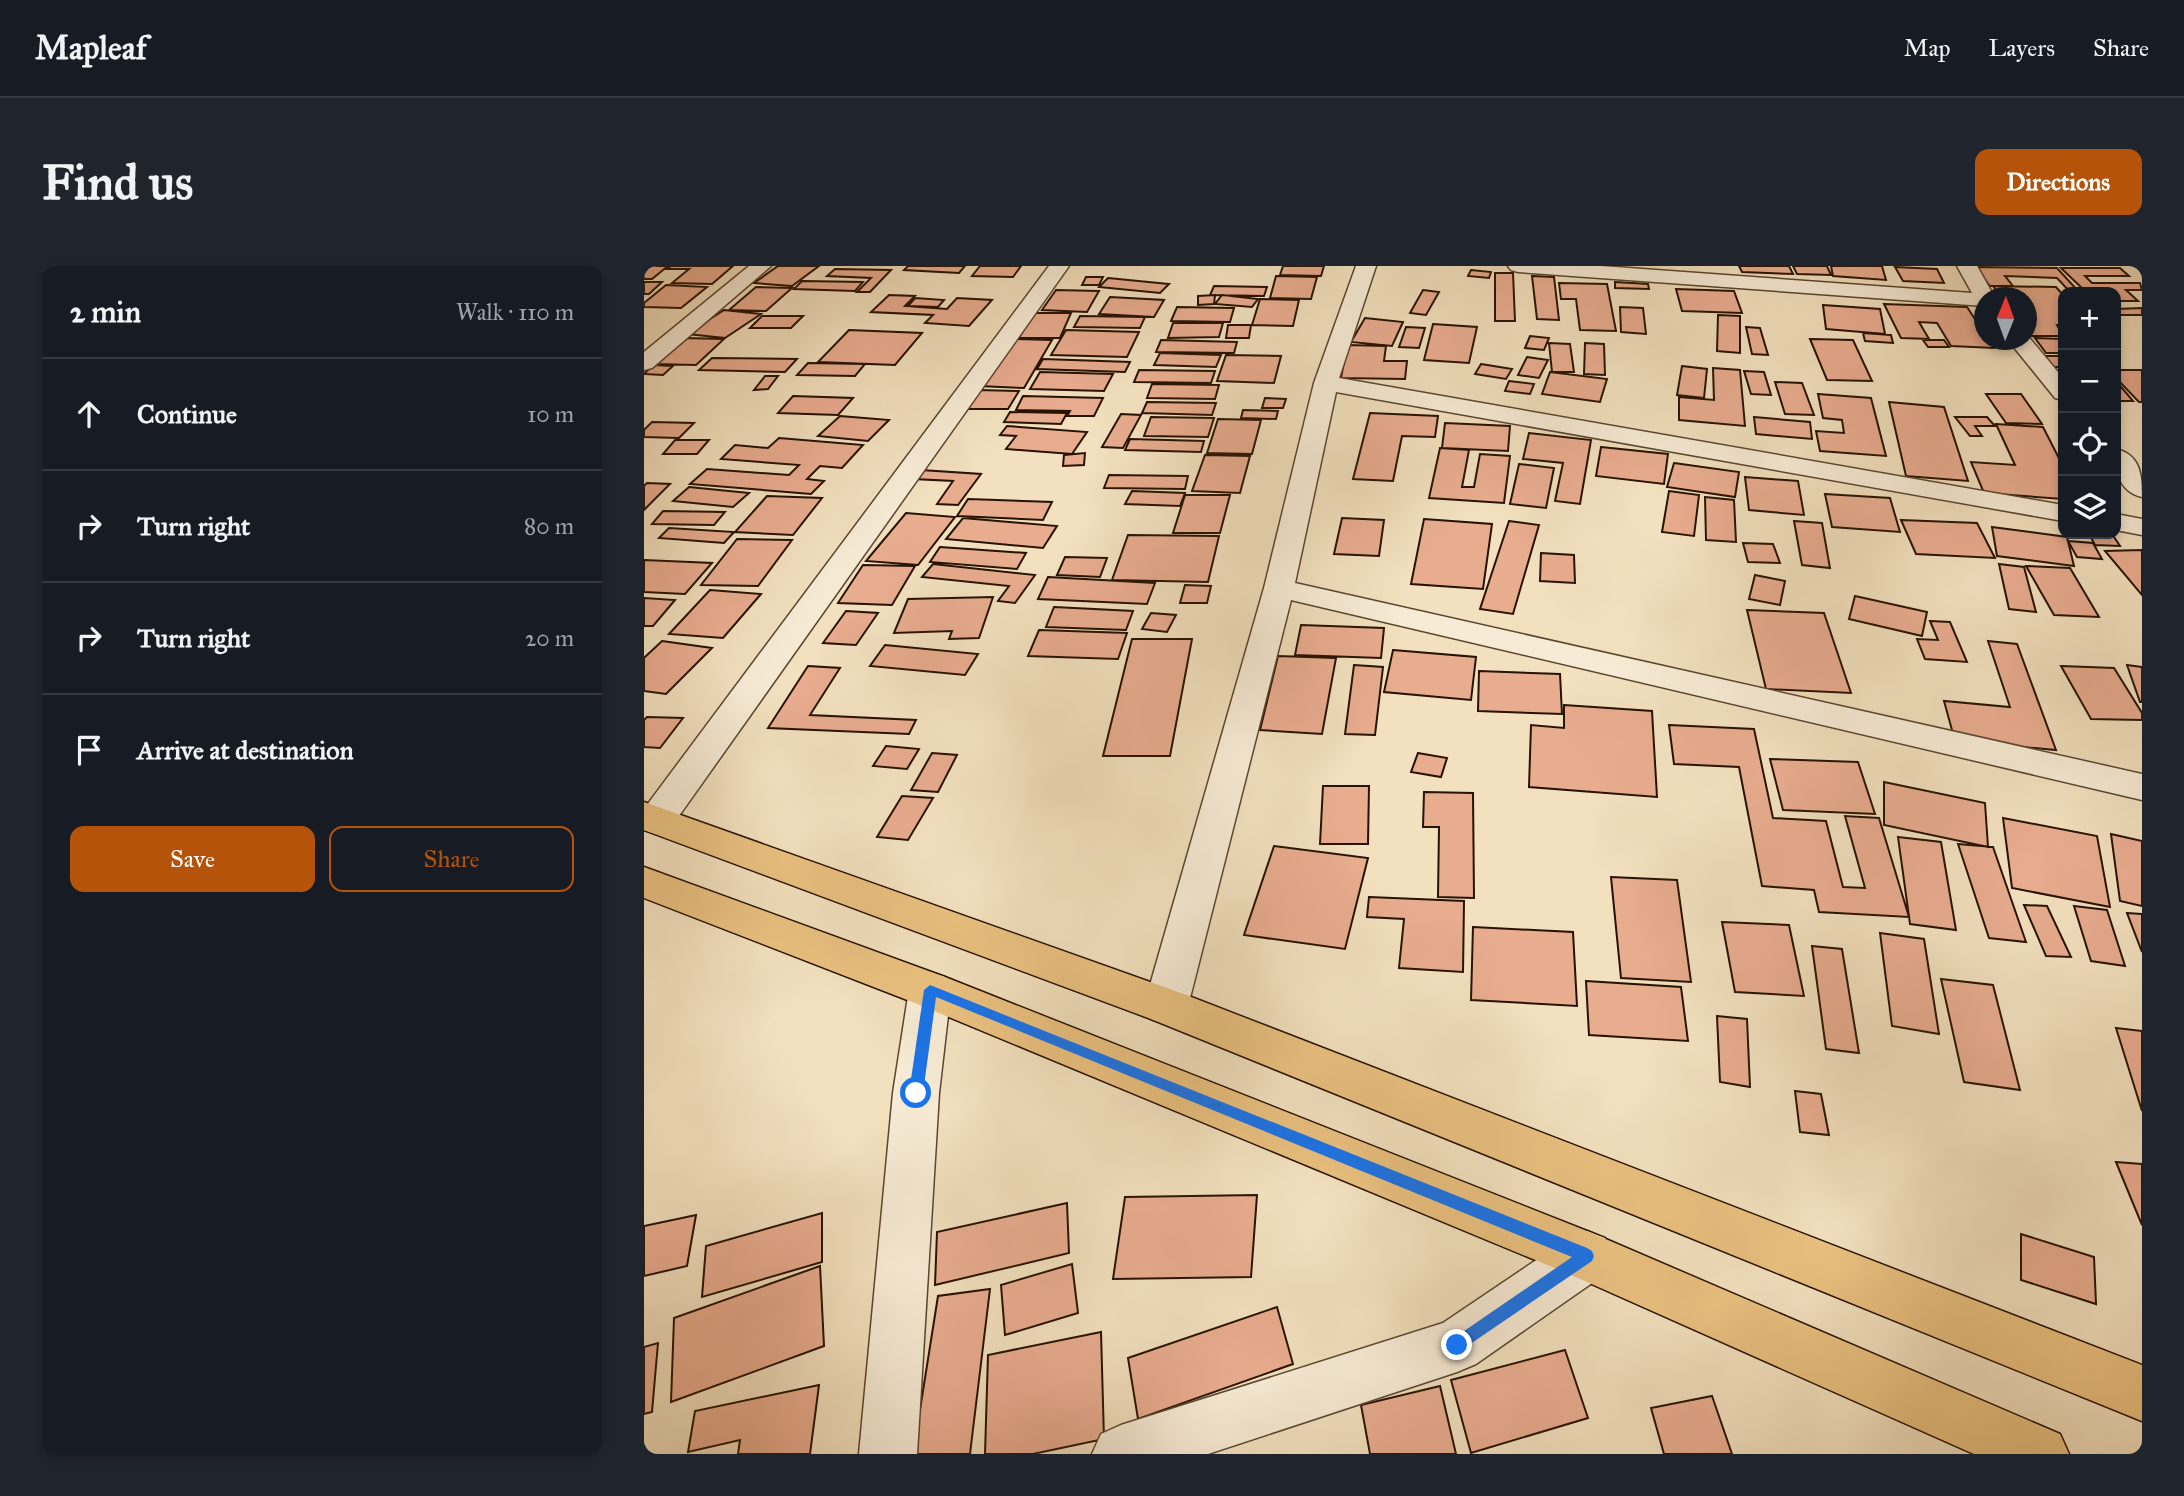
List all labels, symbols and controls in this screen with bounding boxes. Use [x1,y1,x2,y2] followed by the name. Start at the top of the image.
[35,28,147,68] text: Mapleaf
[1904,33,1951,63] text: Map
[1989,33,2055,63] text: Layers
[2093,33,2149,63] text: Share
[1975,149,2142,215] button: Directions
[42,153,193,212] text: Find us
[1974,287,2037,350] north arrow
[2058,287,2121,539] map controls
[2058,287,2121,350] button: +
[70,294,141,330] text: 2 min
[456,298,574,326] text: Walk · 110 m
[2058,350,2121,413] button: −
[70,395,108,433] icon: ahead
[137,398,237,430] text: Continue
[527,400,574,428] text: 10 m
[2058,413,2121,476] button: locate
[2058,476,2121,539] button: layers
[70,507,108,545] icon: right
[137,510,250,542] text: Turn right
[524,512,574,540] text: 80 m
[70,619,108,657] icon: right
[137,622,250,654] text: Turn right
[525,624,574,652] text: 20 m
[70,731,108,769] icon: arrive
[137,734,354,766] text: Arrive at destination
[70,826,315,892] button: Save
[329,826,574,892] button: Share
[900,1077,931,1108] route start
[1441,1329,1472,1360] route end

